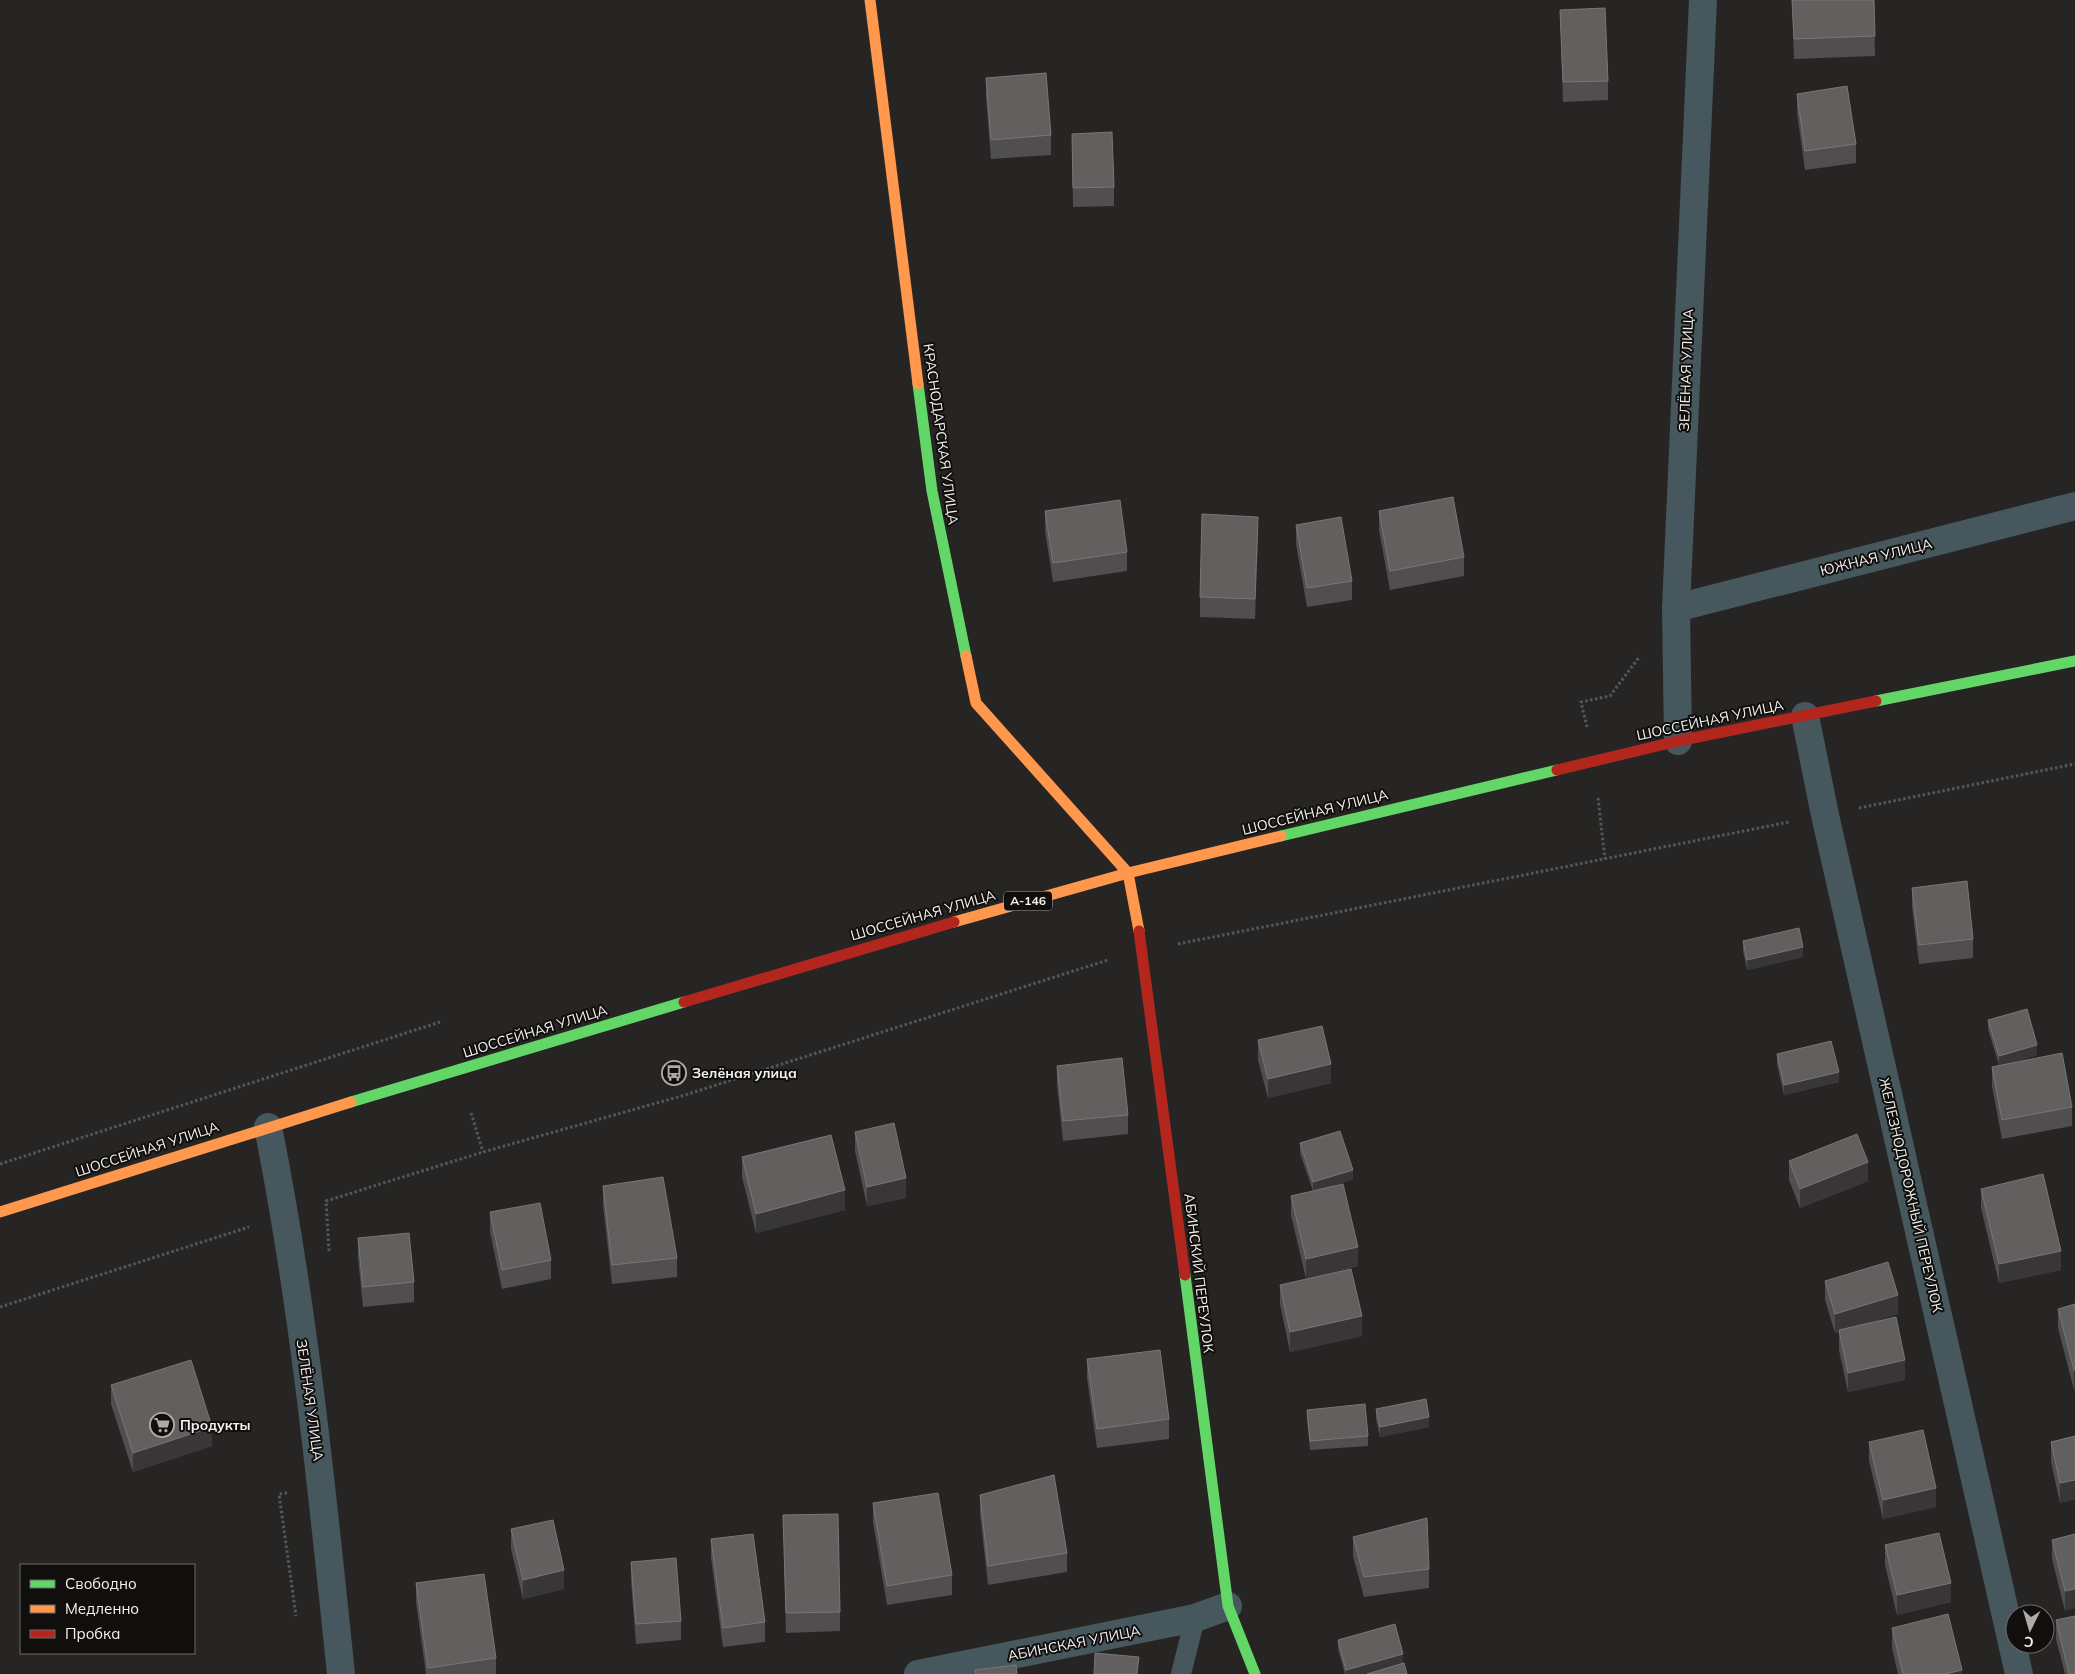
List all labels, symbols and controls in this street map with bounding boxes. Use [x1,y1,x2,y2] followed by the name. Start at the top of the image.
[1675,308,1697,432] street label: ЗЕЛЁНАЯ УЛИЦА
[919,342,963,526] street label: КРАСНОДАРСКАЯ УЛИЦА
[1818,534,1935,580] street label: ЮЖНАЯ УЛИЦА
[1635,695,1786,744] street label: ШОССЕЙНАЯ УЛИЦА
[1240,785,1391,839] street label: ШОССЕЙНАЯ УЛИЦА
[848,885,998,944] street label: ШОССЕЙНАЯ УЛИЦА
[1004,891,1052,910] road number: А-146
[461,1000,610,1062] street label: ШОССЕЙНАЯ УЛИЦА
[661,1060,687,1086] bus stop icon: Зелёная улица
[692,1064,797,1082] place label: Зелёная улица
[1875,1076,1947,1315] street label: ЖЕЛЕЗНОДОРОЖНЫЙ ПЕРЕУЛОК
[73,1117,222,1181] street label: ШОССЕЙНАЯ УЛИЦА
[1180,1192,1218,1355] street label: АБИНСКИЙ ПЕРЕУЛОК
[293,1338,328,1463] street label: ЗЕЛЁНАЯ УЛИЦА
[149,1412,175,1438] supermarket icon: Продукты
[180,1416,251,1434] place label: Продукты
[20,1564,195,1654] legend
[65,1574,137,1593] text: Свободно
[65,1599,139,1618] text: Медленно
[2005,1604,2055,1654] north arrow
[1006,1621,1143,1665] street label: АБИНСКАЯ УЛИЦА
[65,1624,120,1643] text: Пробка
[2023,1633,2034,1651] text: С

